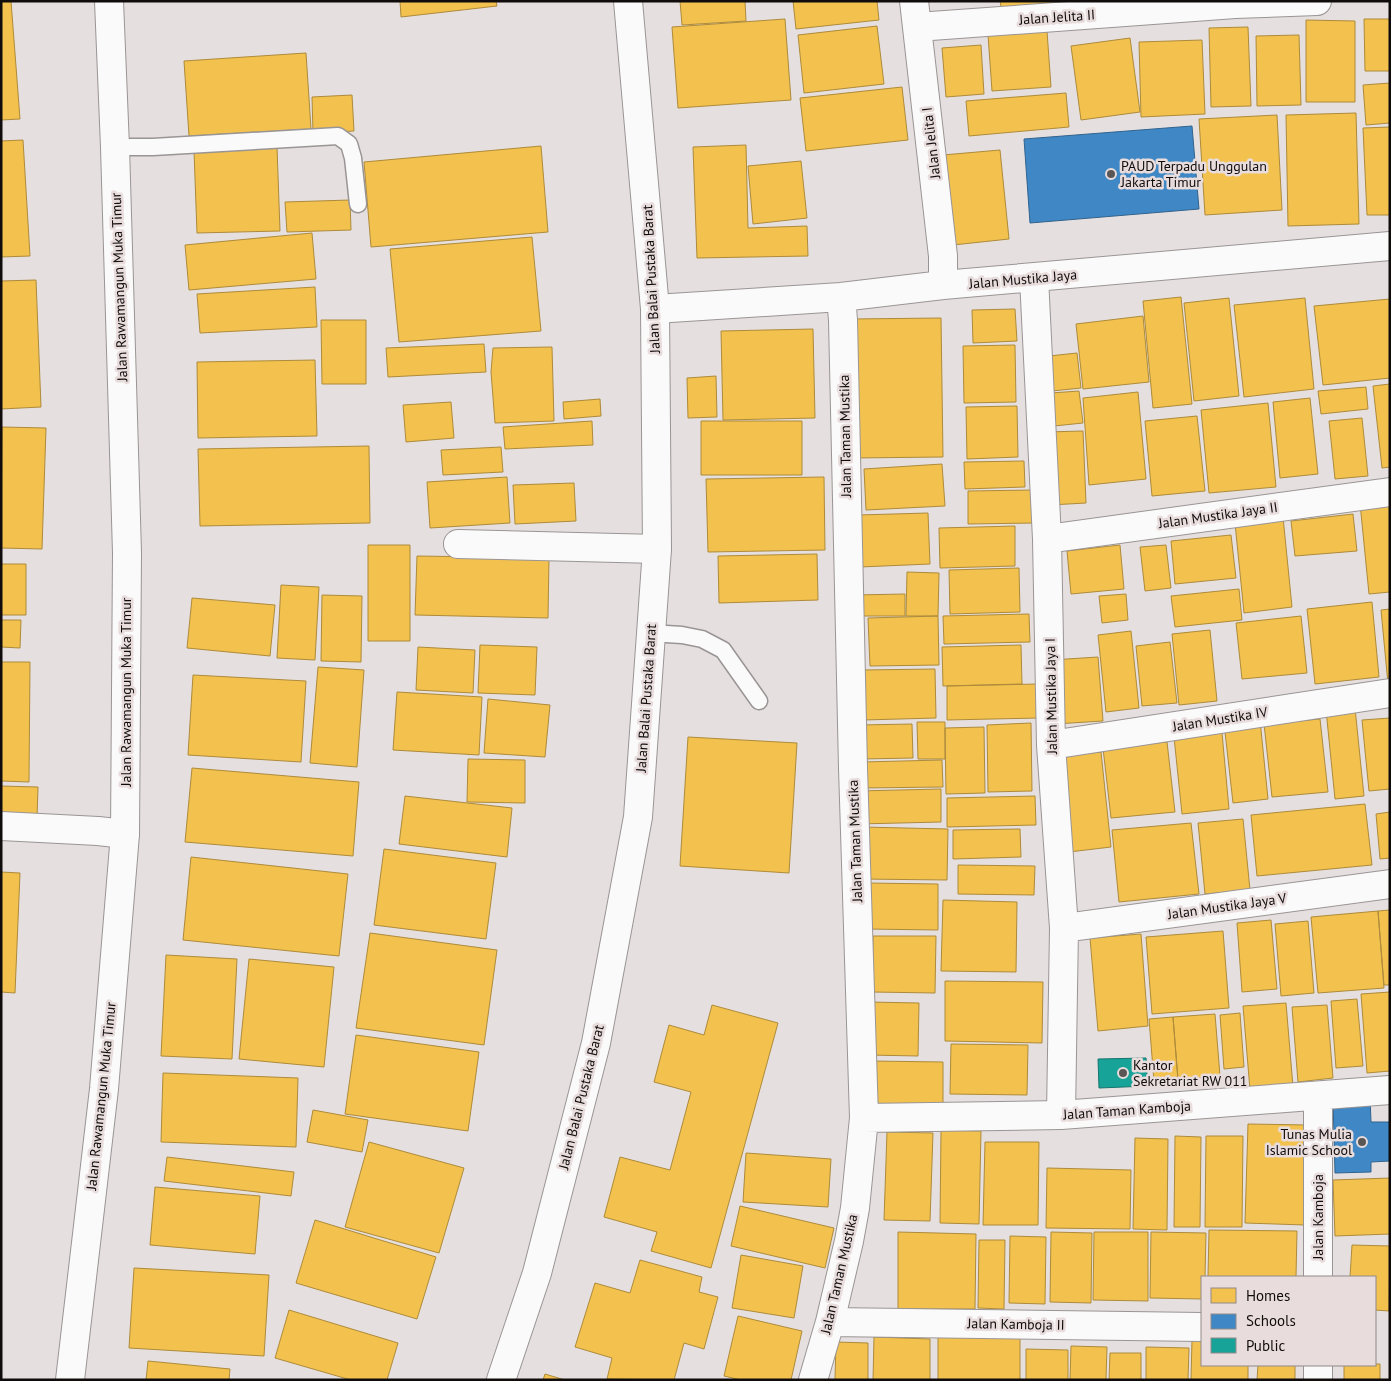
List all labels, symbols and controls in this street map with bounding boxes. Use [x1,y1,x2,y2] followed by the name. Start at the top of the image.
[1017,5,1096,29] street label: Jalan Jelita II
[918,106,944,181] street label: Jalan Jelita I
[1120,157,1267,191] place label: PAUD Terpadu Unggulan Jakarta Timur
[1105,168,1117,180] marker: PAUD Terpadu Unggulan Jakarta Timur
[107,192,131,383] street label: Jalan Rawamangun Muka Timur
[638,204,664,355] street label: Jalan Balai Pustaka Barat
[967,265,1078,293] street label: Jalan Mustika Jaya
[835,374,855,498] street label: Jalan Taman Mustika
[1156,498,1279,532] street label: Jalan Mustika Jaya II
[117,597,135,788] street label: Jalan Rawamangun Muka Timur
[632,623,660,774] street label: Jalan Balai Pustaka Barat
[1041,638,1061,755] street label: Jalan Mustika Jaya I
[1170,703,1269,736] street label: Jalan Mustika IV
[844,779,866,904] street label: Jalan Taman Mustika
[1166,889,1288,923] street label: Jalan Mustika Jaya V
[82,1001,120,1192] street label: Jalan Rawamangun Muka Timur
[554,1023,608,1172] street label: Jalan Balai Pustaka Barat
[1133,1056,1247,1090] place label: Kantor Sekretariat RW 011
[1117,1067,1129,1079] marker: Kantor Sekretariat RW 011
[1061,1097,1192,1124] street label: Jalan Taman Kamboja
[1266,1125,1352,1159] place label: Tunas Mulia Islamic School
[1356,1136,1368,1148] marker: Tunas Mulia Islamic School
[1309,1174,1327,1261] street label: Jalan Kamboja
[816,1212,862,1337] street label: Jalan Taman Mustika
[1201,1276,1376,1366] legend
[1246,1286,1290,1305] text: Homes
[1246,1311,1296,1330] text: Schools
[966,1314,1065,1334] street label: Jalan Kamboja II
[1246,1336,1285,1355] text: Public

